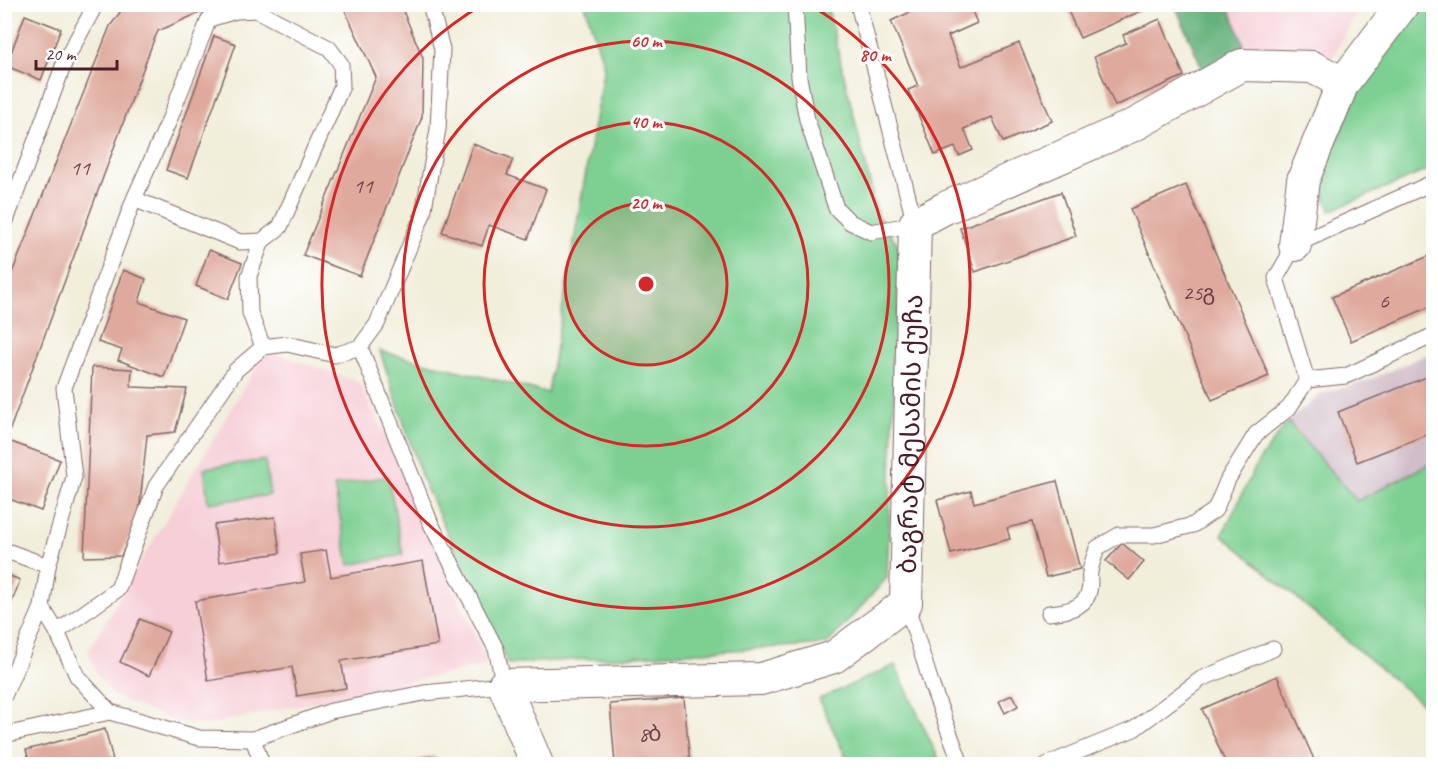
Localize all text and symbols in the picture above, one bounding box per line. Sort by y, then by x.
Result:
text: 60 m [630,30,663,52]
scale bar [36,33,117,71]
text: 20 m [45,43,78,65]
text: 80 m [860,44,892,66]
text: 40 m [631,111,663,133]
house number: 11 [70,154,91,182]
house number: 11 [353,172,374,200]
text: 20 m [631,192,663,214]
centre of rings [636,274,656,294]
house number: 25გ [1183,279,1215,307]
house number: 6 [1379,287,1390,315]
street label: ბაგრატ მესამის ქუჩა [890,294,930,574]
house number: 8ბ [638,720,662,748]

